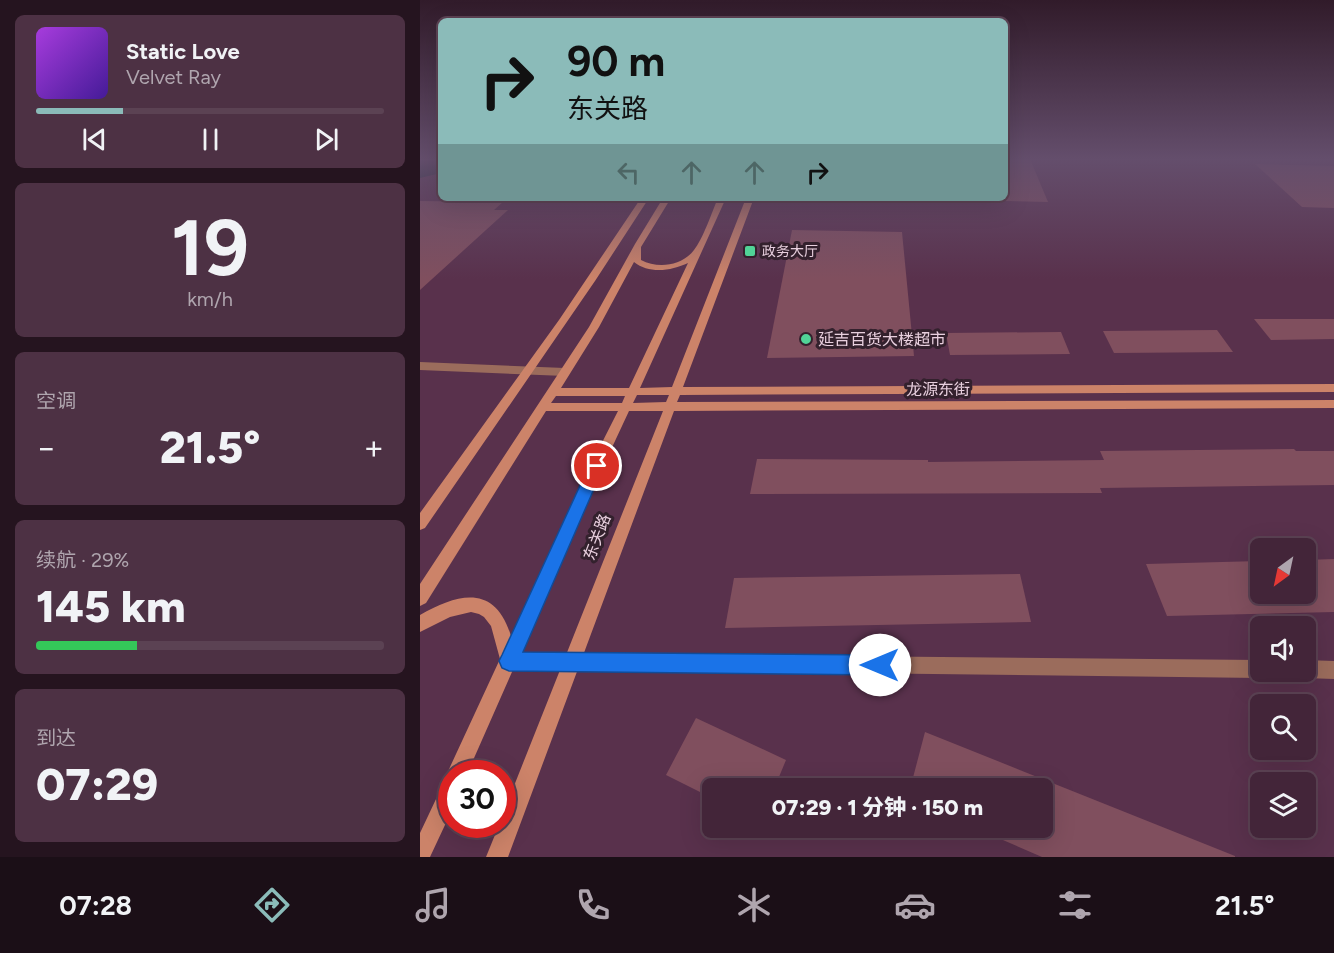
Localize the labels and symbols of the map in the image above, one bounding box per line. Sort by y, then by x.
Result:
place label: 政务大厅 [762,243,818,260]
marker: 政务大厅 [743,244,757,258]
place label: 延吉百货大楼超市 [818,330,946,349]
marker: 延吉百货大楼超市 [799,332,813,346]
street label: 龙源东街 [906,380,970,399]
pin [571,440,622,491]
street label: 东关路 [580,511,614,563]
north arrow [1250,538,1316,604]
position arrow [848,633,912,697]
speed limit sign: 30 [438,760,516,838]

